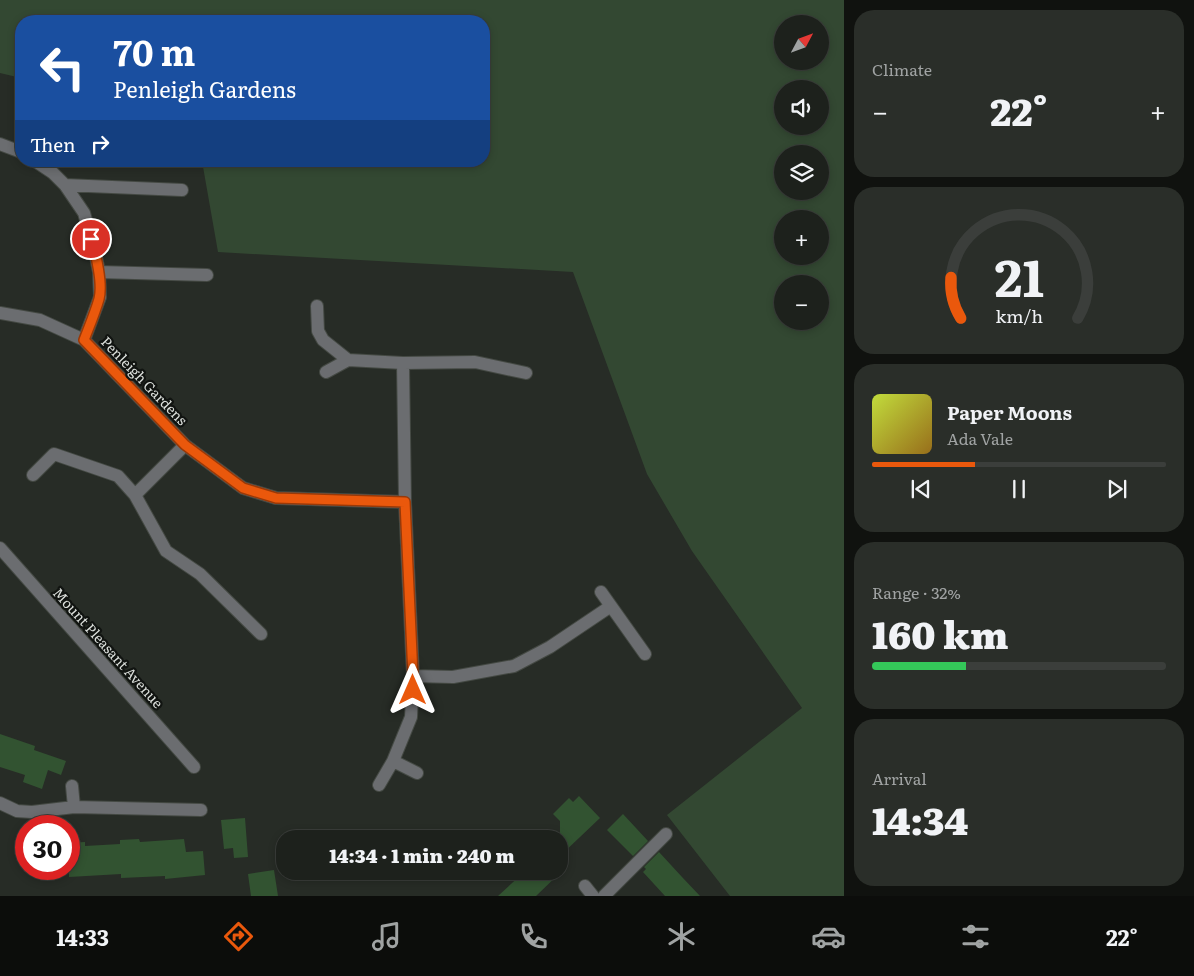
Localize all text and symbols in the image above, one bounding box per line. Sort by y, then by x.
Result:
north arrow [774,15,829,70]
map controls [774,15,829,330]
text: 70 m [113,25,195,77]
icon: left [30,35,95,100]
text: Climate [872,57,932,81]
text: Penleigh Gardens [113,72,296,105]
button: sound [774,80,829,135]
text: 22° [990,81,1048,138]
text: − [872,89,888,131]
text: + [1150,89,1166,131]
text: Then [30,130,76,158]
icon: right [86,130,114,158]
button: layers [774,145,829,200]
button: + [774,210,829,265]
pin [70,218,112,260]
icon: arrive [77,225,105,253]
text: 21 [994,236,1044,313]
button: − [774,275,829,330]
text: km/h [995,302,1043,329]
street label: Penleigh Gardens [97,331,192,429]
text: Paper Moons [947,398,1072,426]
text: Ada Vale [947,426,1013,450]
icon: previous [907,475,935,503]
icon: pause [1005,475,1033,503]
icon: next [1103,475,1131,503]
text: Range · 32% [872,580,961,604]
street label: Mount Pleasant Avenue [49,583,168,712]
text: 160 km [872,604,1008,661]
position arrow [386,663,438,715]
text: Arrival [872,766,927,790]
text: 14:34 [872,790,968,847]
speed limit sign: 30 [15,815,80,880]
text: 14:34 · 1 min · 240 m [329,841,515,869]
icon: directions [221,919,256,954]
icon: music [369,919,404,954]
icon: phone [516,919,551,954]
icon: climate [664,919,699,954]
icon: car [811,919,846,954]
icon: filters [958,919,993,954]
text: 14:33 [56,920,109,953]
text: 22° [1106,920,1138,953]

